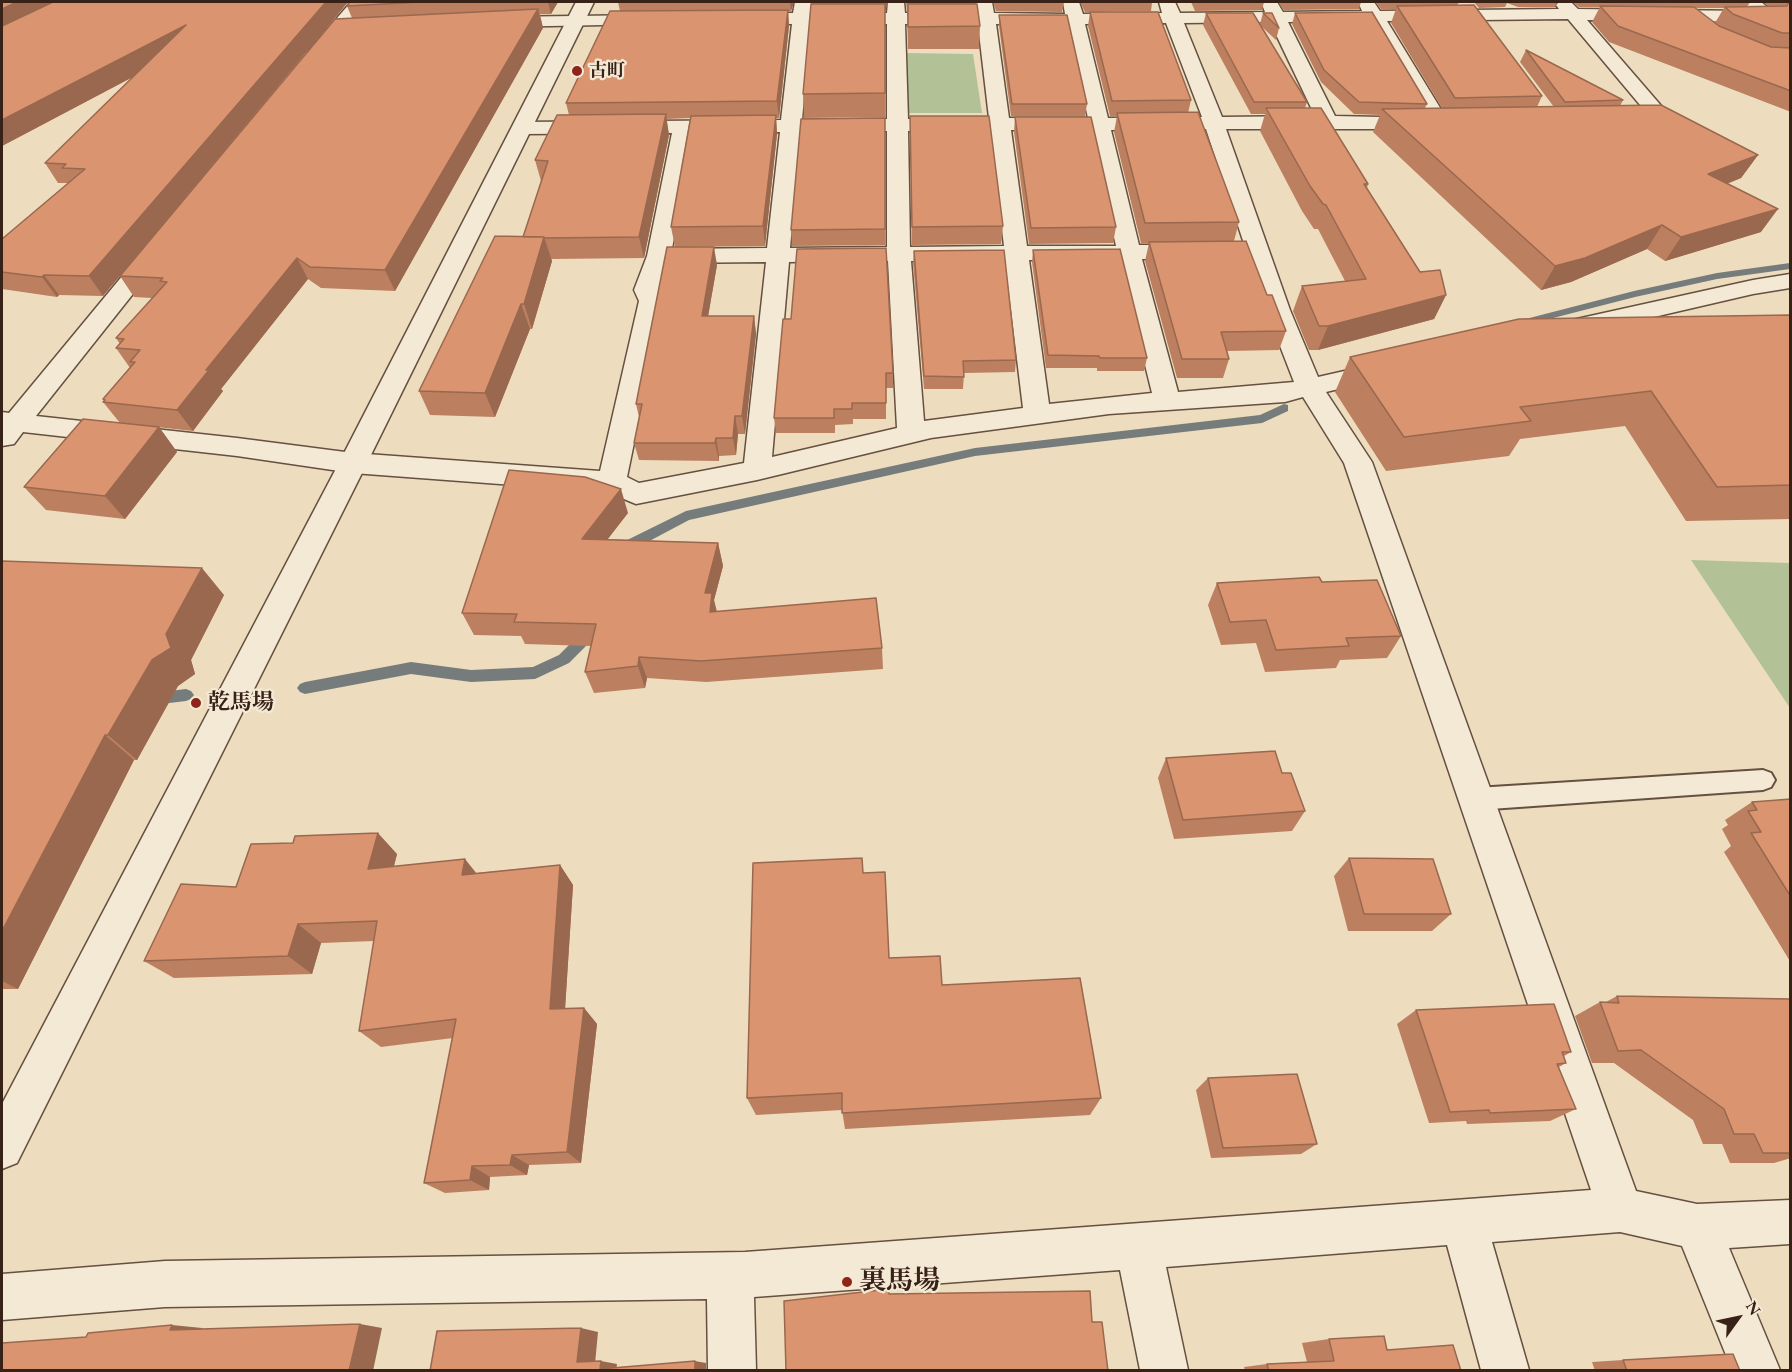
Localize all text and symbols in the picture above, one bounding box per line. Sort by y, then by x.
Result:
place label: 古町 [589,60,625,82]
marker: 古町 [570,64,584,78]
place label: 乾馬場 [208,690,274,716]
marker: 乾馬場 [189,696,203,710]
place label: 裏馬場 [859,1266,940,1298]
marker: 裏馬場 [840,1275,854,1289]
north arrow [1708,1288,1768,1348]
text: N [1741,1297,1766,1319]

